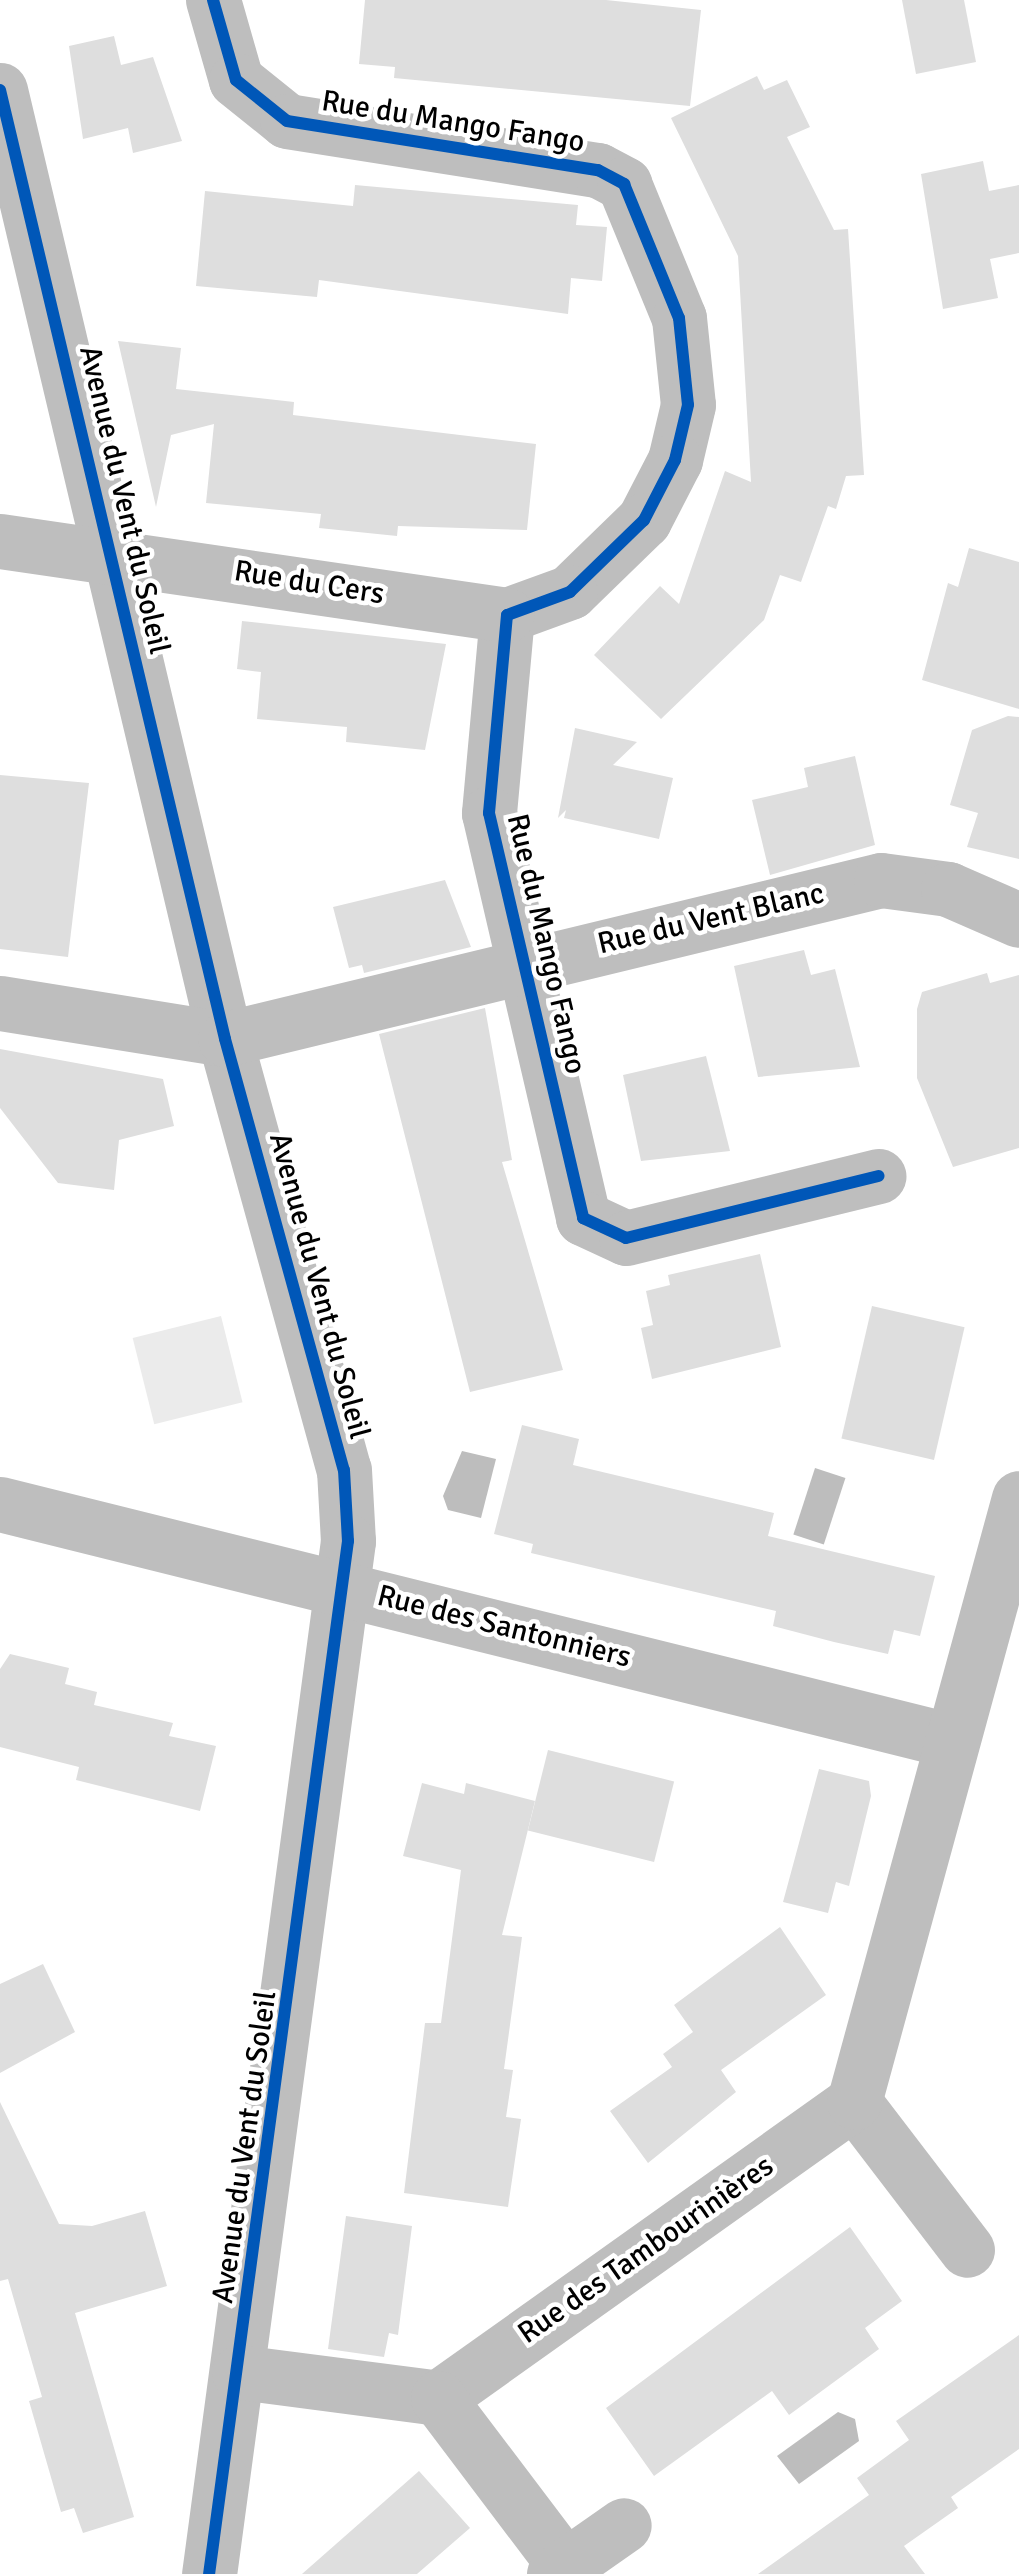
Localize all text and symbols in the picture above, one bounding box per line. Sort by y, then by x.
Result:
street label: Rue du Mango Fango [319,83,587,161]
street label: Avenue du Vent du Soleil [71,342,177,658]
street label: Rue du Cers [231,553,387,613]
street label: Rue du Mango Fango [499,810,593,1078]
street label: Rue du Vent Blanc [594,875,828,963]
street label: Avenue du Vent du Soleil [261,1129,377,1443]
street label: Rue des Santonniers [373,1578,635,1676]
street label: Avenue du Vent du Soleil [205,1988,285,2306]
street label: Rue des Tambourinières [511,2148,781,2352]

